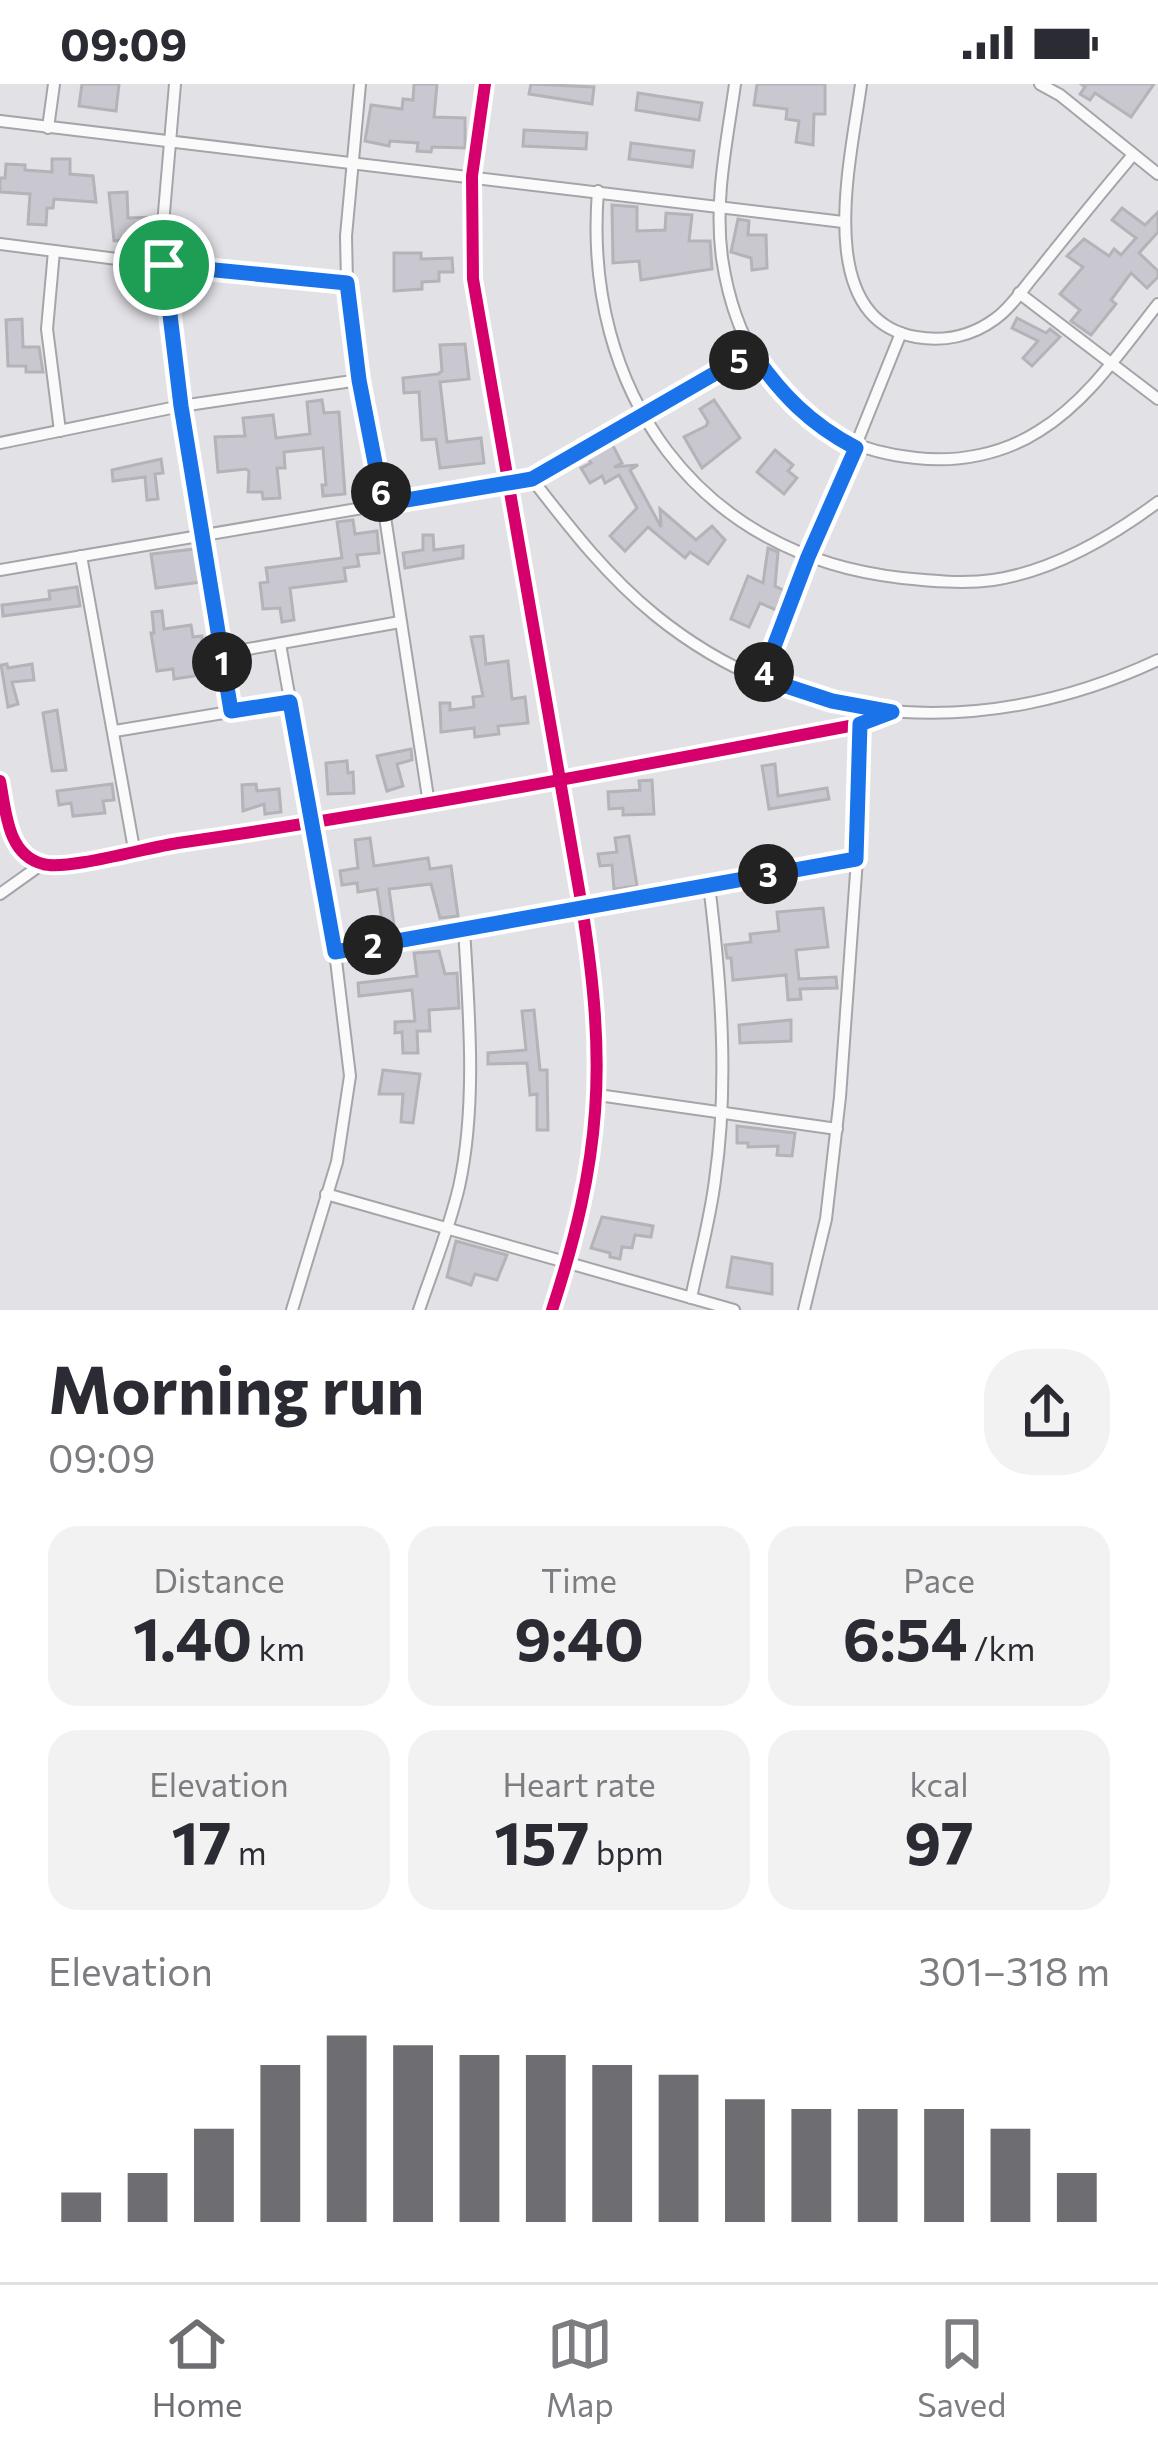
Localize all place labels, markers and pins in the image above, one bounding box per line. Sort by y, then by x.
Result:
pin [113,214,215,316]
pin: 5 [709,330,769,390]
pin: 6 [351,462,411,522]
pin: 1 [192,632,252,692]
pin: 4 [734,642,794,702]
pin: 3 [738,844,798,904]
pin: 2 [343,915,403,975]

